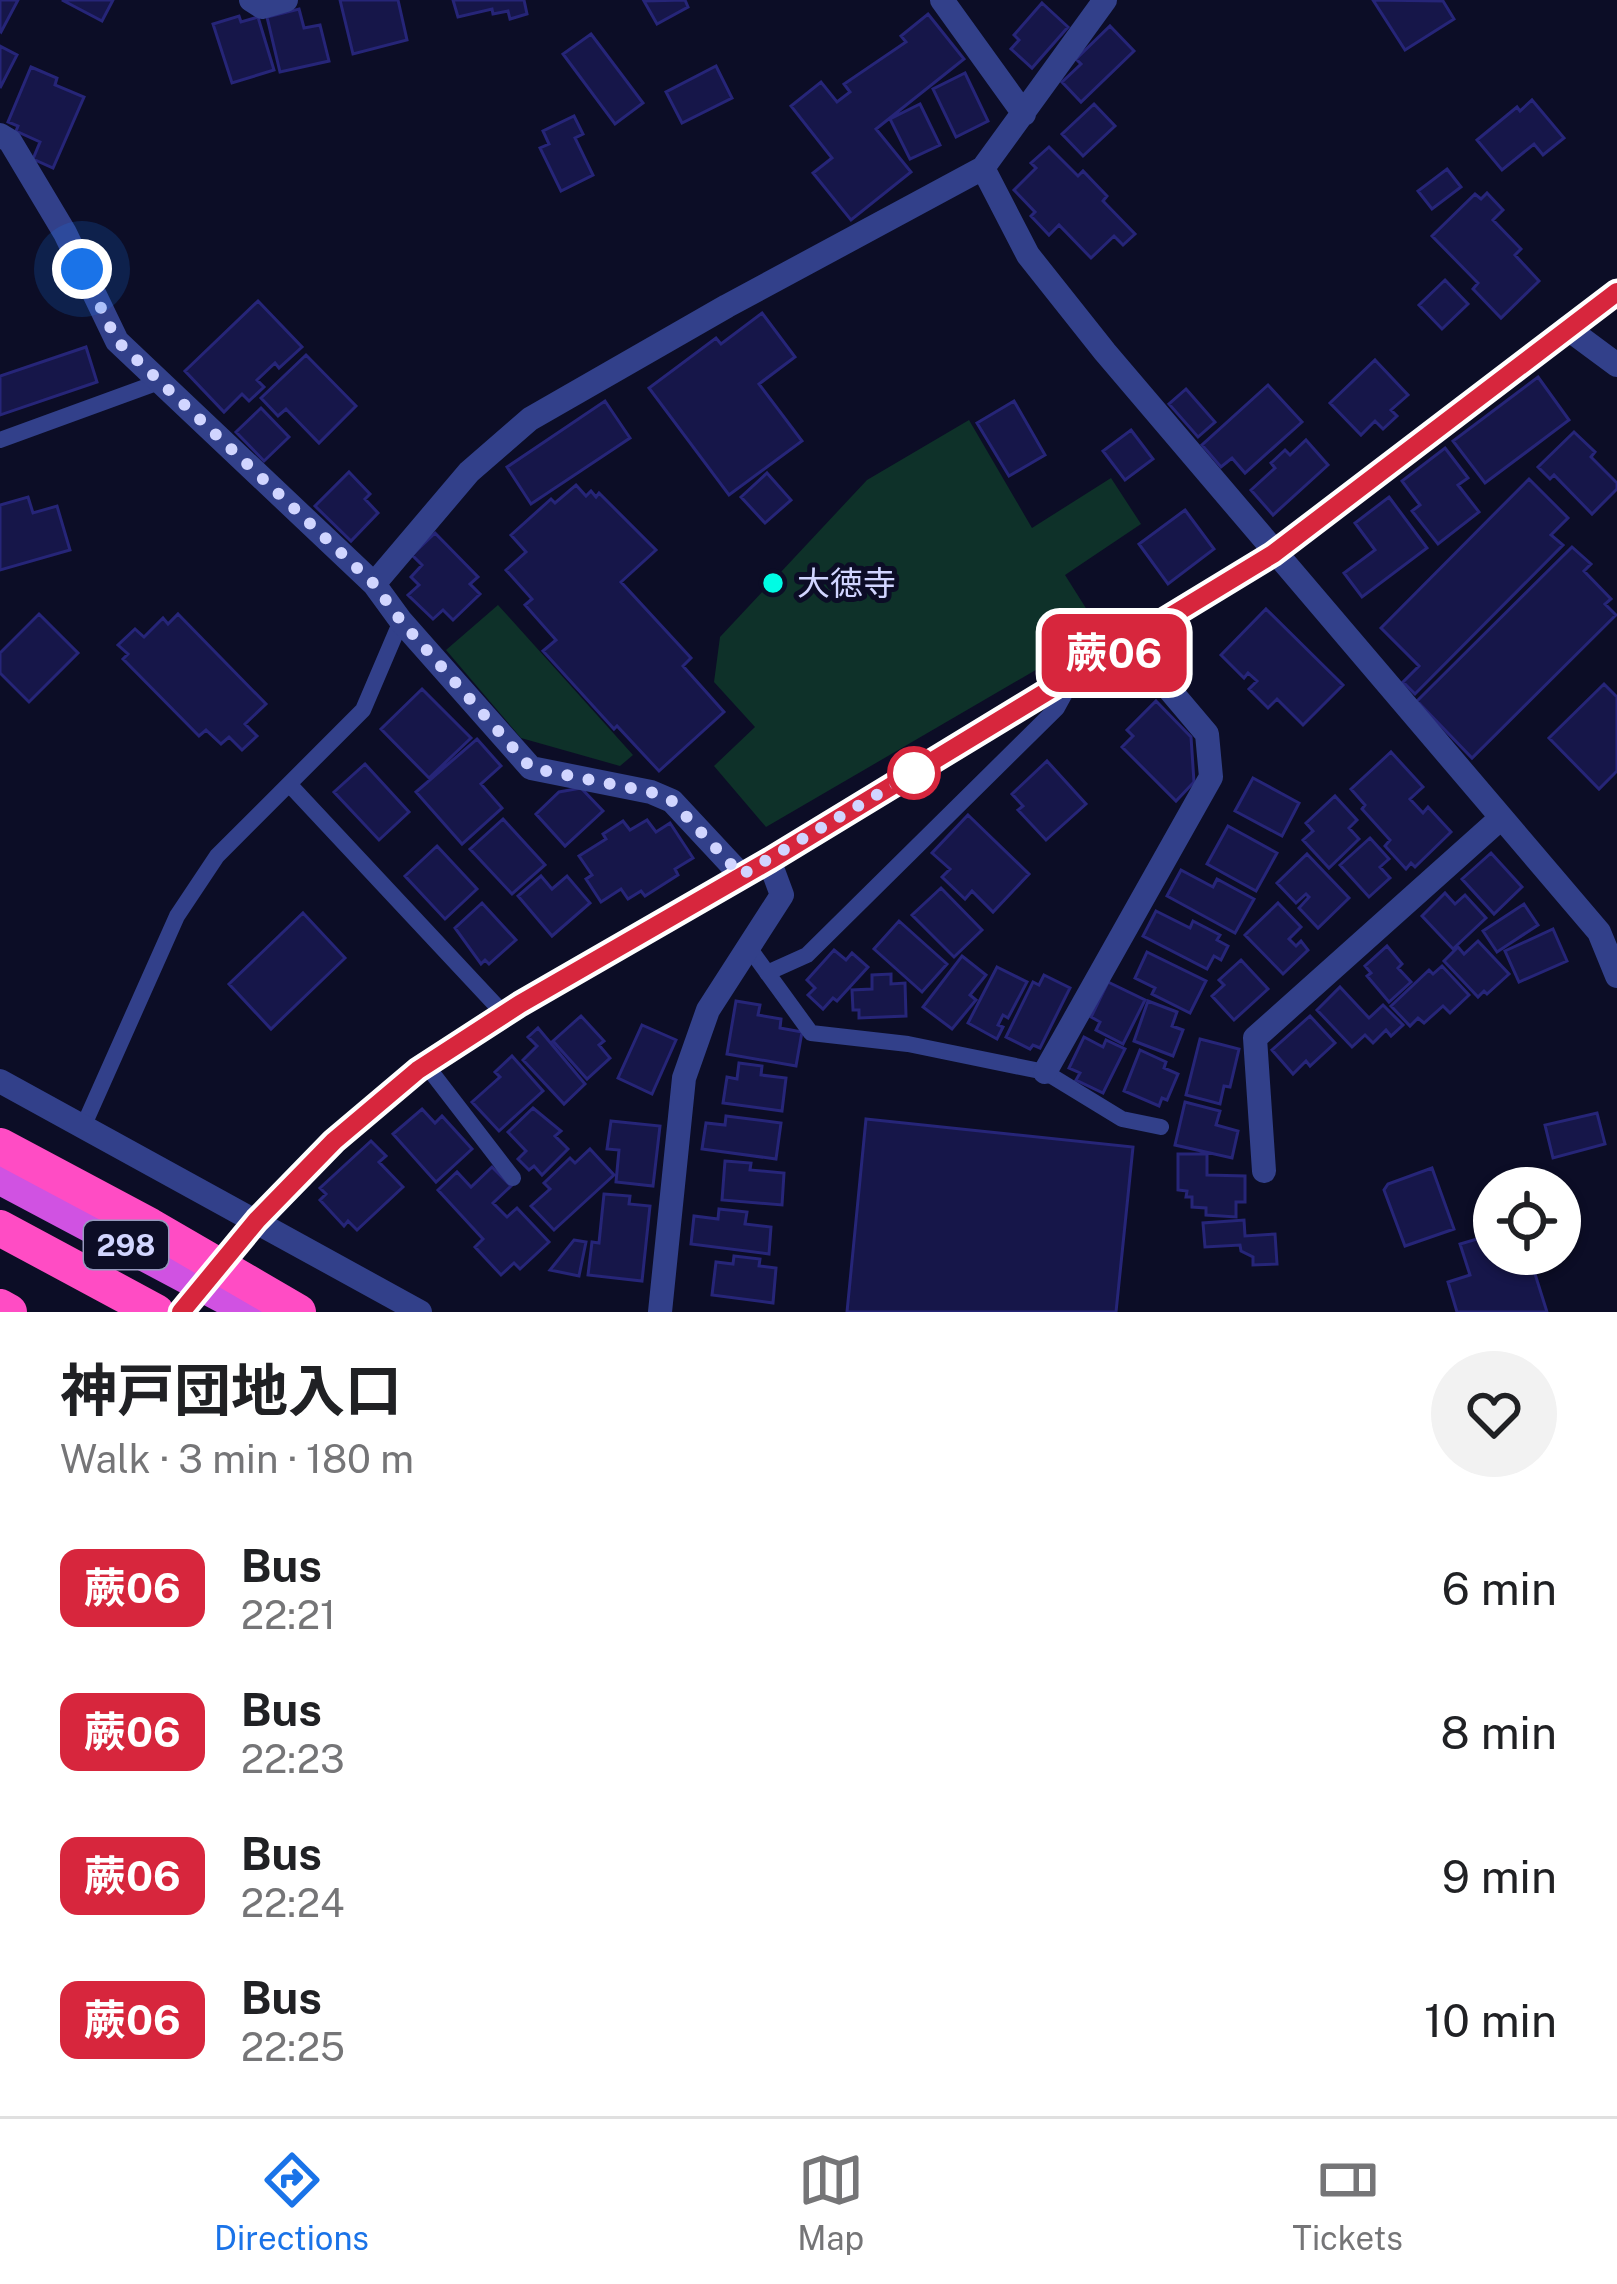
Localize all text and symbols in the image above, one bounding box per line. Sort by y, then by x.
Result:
your location [52,239,112,299]
place label: 大徳寺 [797,564,896,602]
marker: 大徳寺 [760,570,786,596]
line badge: 蕨06 [1045,614,1183,692]
text: 蕨06 [1066,628,1162,677]
unlabelled marker [889,748,939,798]
map controls [1473,1167,1581,1275]
button: locate [1473,1167,1581,1275]
road number: 298 [84,1221,168,1269]
button: heart [1431,1351,1557,1477]
text: 神戸団地入口 [60,1357,402,1424]
text: Walk · 3 min · 180 m [60,1436,414,1482]
text: Bus [241,1539,322,1592]
text: 6 min [1442,1562,1557,1615]
text: 蕨06 [84,1563,181,1612]
text: 22:21 [241,1592,336,1638]
text: Bus [241,1683,322,1736]
text: 8 min [1441,1706,1557,1759]
text: 蕨06 [84,1707,181,1756]
text: 22:23 [241,1736,345,1782]
text: Bus [241,1827,322,1880]
text: 9 min [1442,1850,1557,1903]
text: 蕨06 [84,1851,181,1900]
text: 22:24 [241,1880,345,1926]
text: Bus [241,1971,322,2024]
text: 10 min [1424,1994,1557,2047]
text: 蕨06 [84,1995,181,2044]
text: 22:25 [241,2024,345,2070]
tab: Directions [214,2147,369,2257]
tab: Map [797,2147,864,2257]
tab: Tickets [1292,2147,1403,2257]

